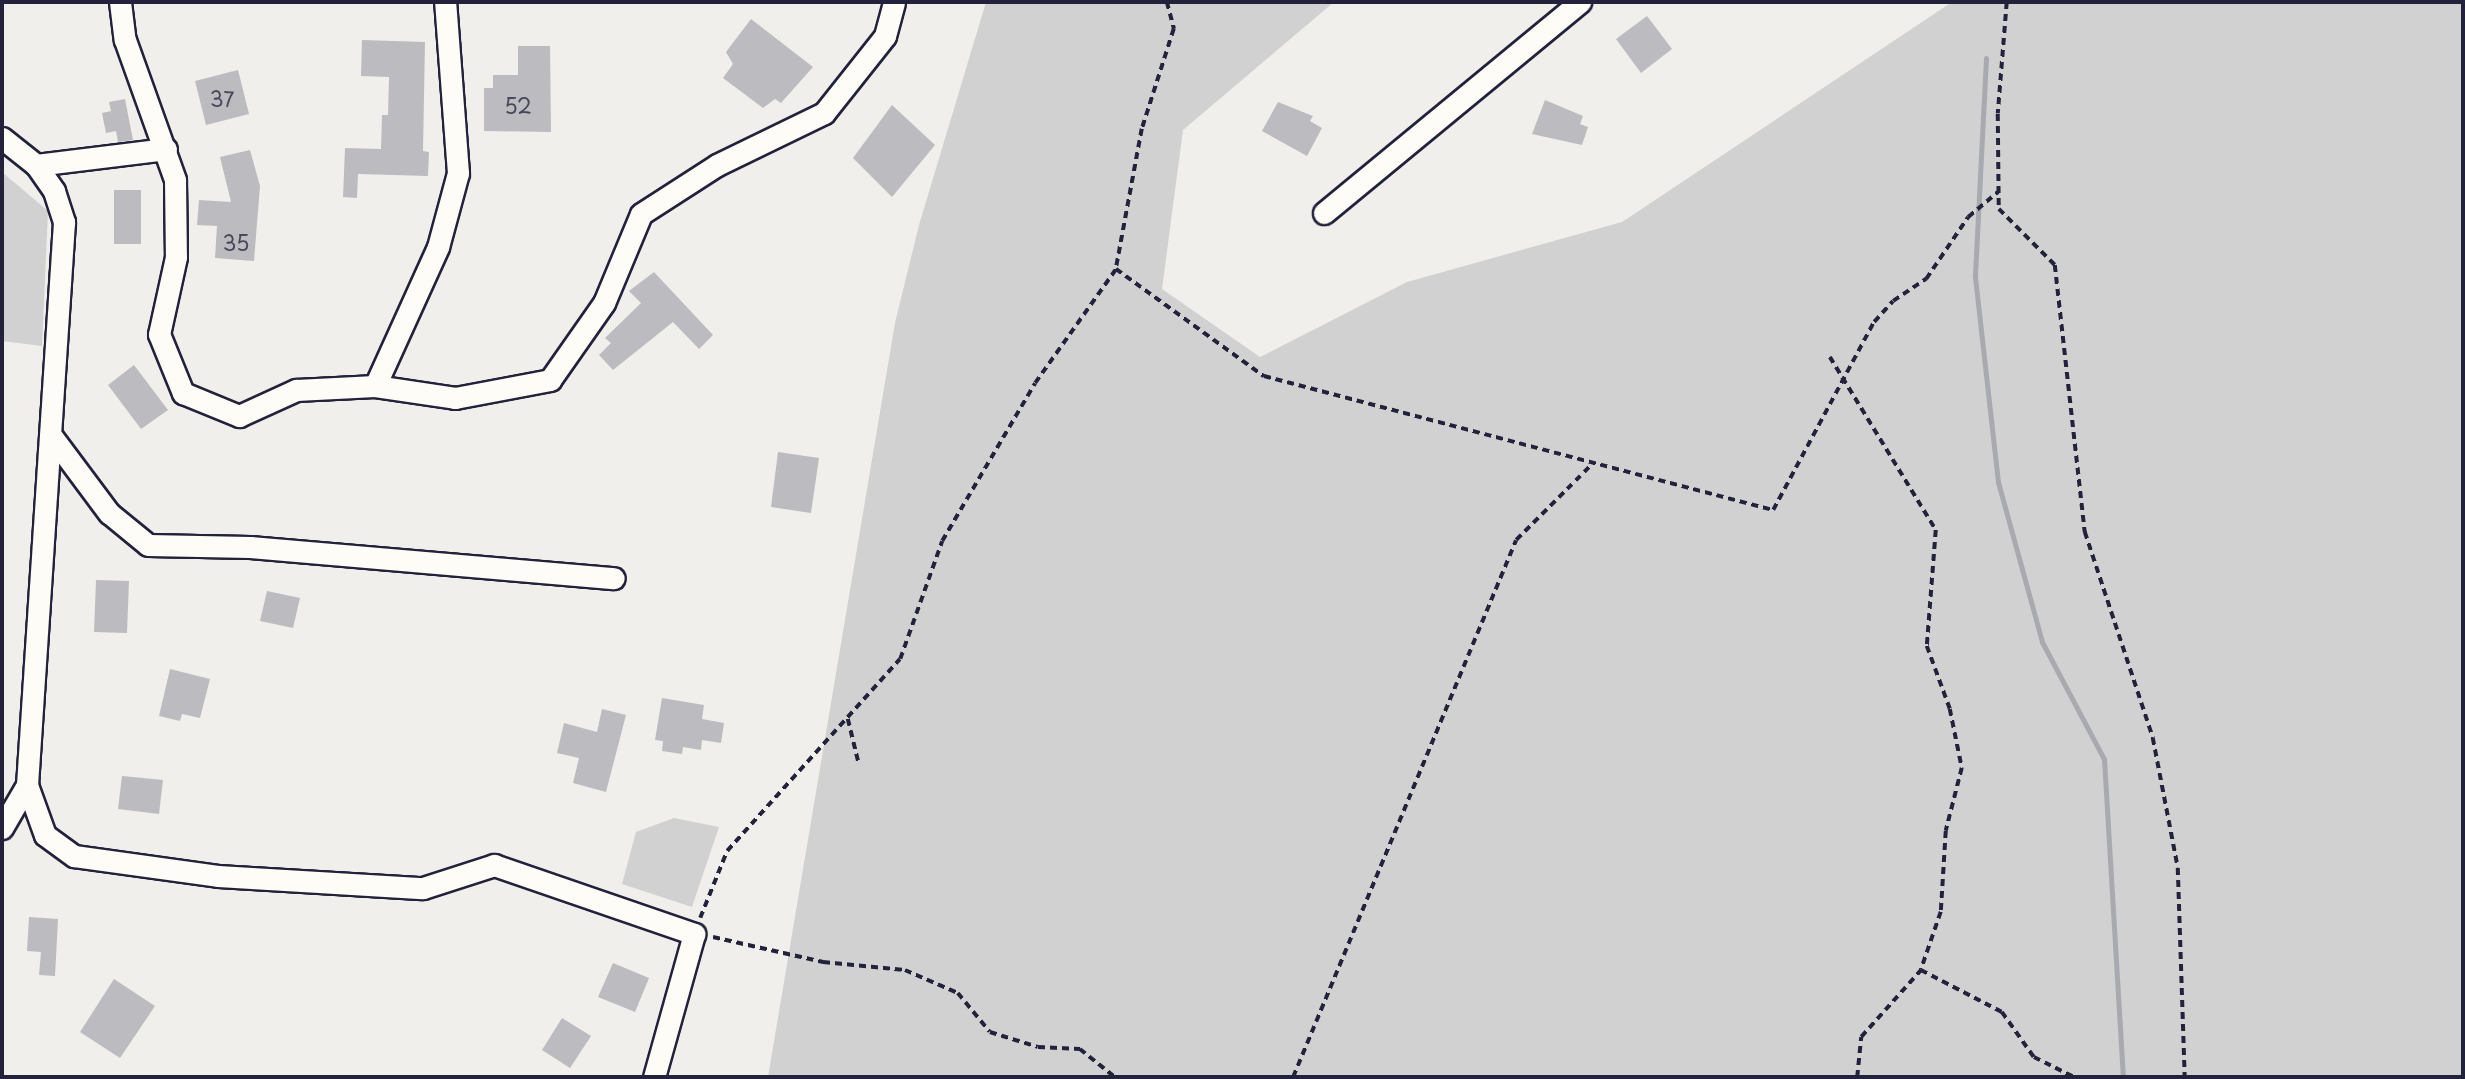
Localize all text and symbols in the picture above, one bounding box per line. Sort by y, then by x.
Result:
house number: 37 [210,85,234,111]
house number: 52 [504,92,532,118]
house number: 35 [223,229,249,255]

